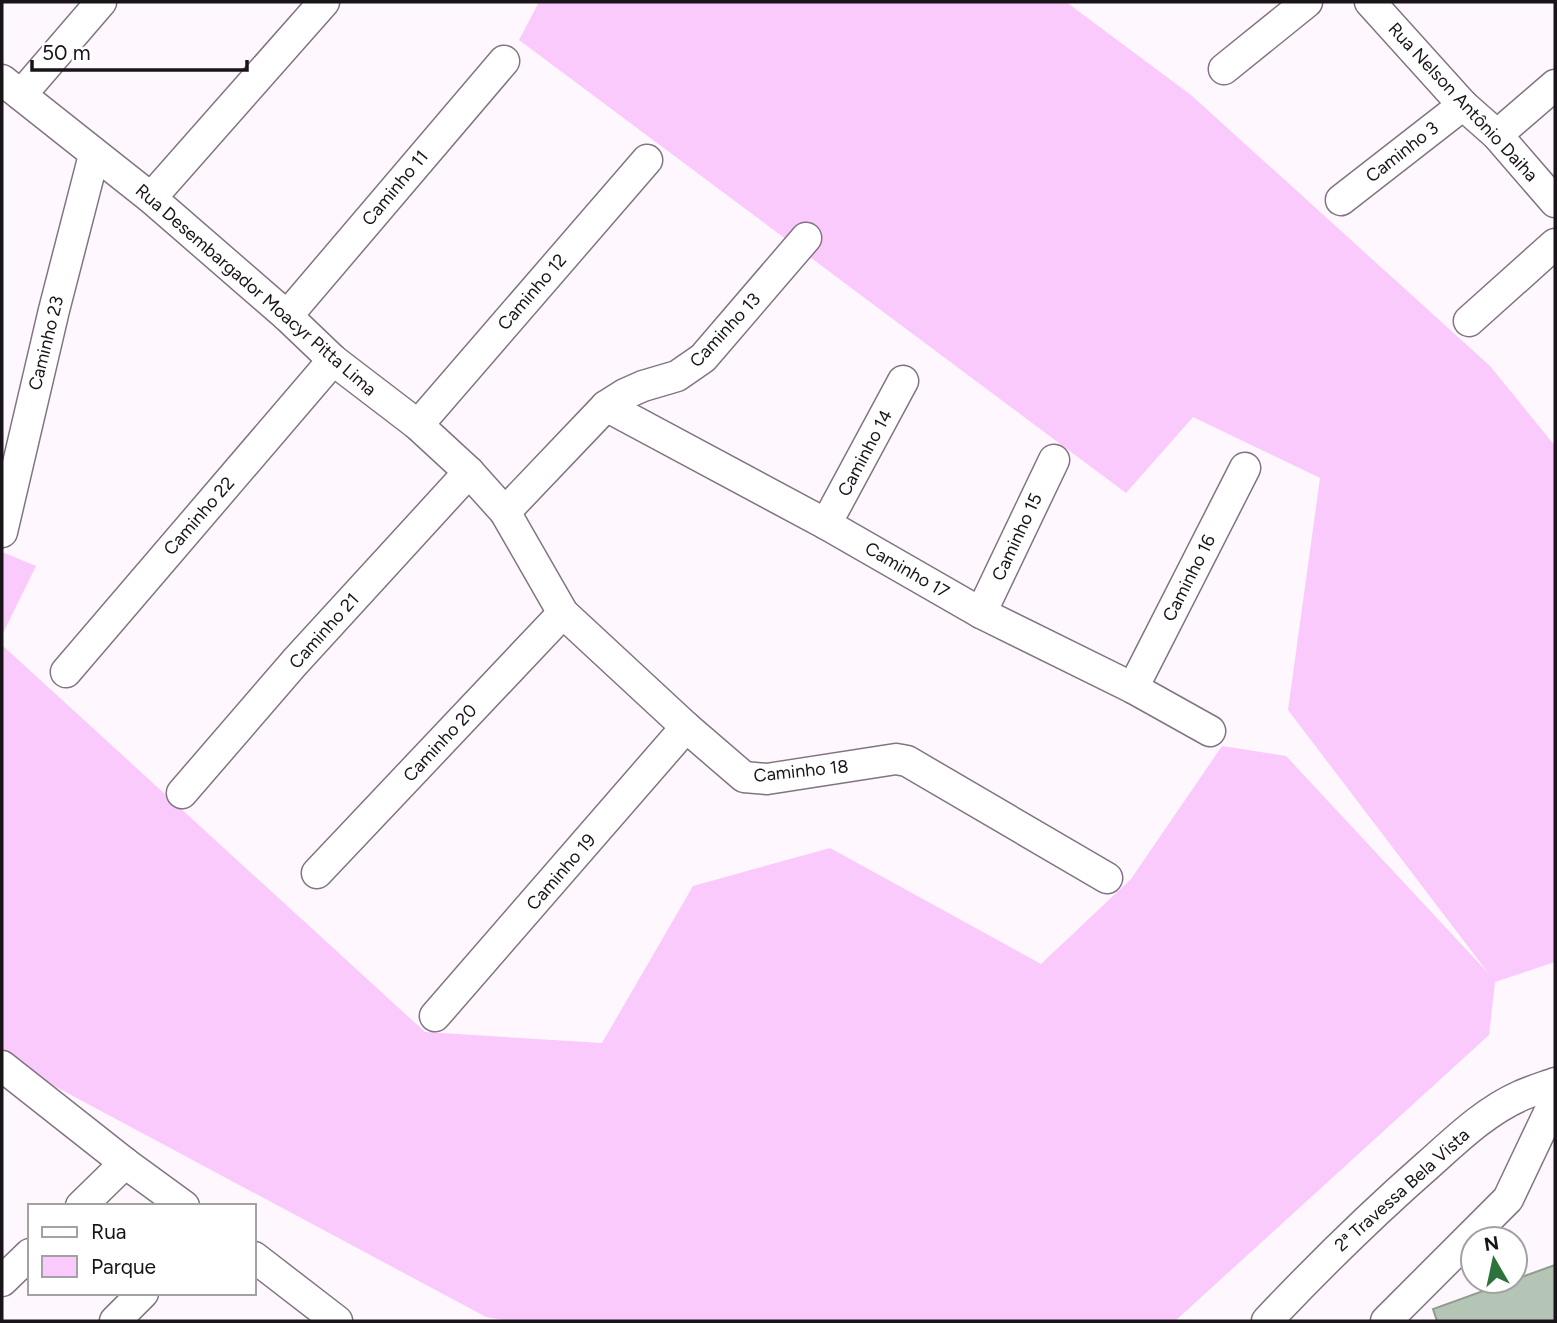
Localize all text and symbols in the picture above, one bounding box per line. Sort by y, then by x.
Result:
street label: Rua Nelson Antônio Daiha [1384,18,1542,186]
scale bar [32,28,247,72]
text: 50 m [42,40,91,65]
street label: Caminho 3 [1361,117,1443,187]
street label: Caminho 11 [357,146,433,230]
street label: Rua Desembargador Moacyr Pitta Lima [131,179,381,401]
street label: Caminho 12 [493,249,571,335]
street label: Caminho 13 [685,288,765,372]
street label: Caminho 23 [24,294,68,392]
street label: Caminho 14 [833,406,897,500]
street label: Caminho 22 [159,472,239,560]
street label: Caminho 15 [987,490,1047,584]
street label: Caminho 16 [1158,531,1220,625]
street label: Caminho 17 [861,537,953,603]
street label: Caminho 21 [284,589,364,673]
street label: Caminho 20 [398,700,482,786]
street label: Caminho 18 [753,755,849,787]
street label: Caminho 19 [522,829,600,915]
street label: 2ª Travessa Bela Vista [1330,1124,1474,1256]
legend [28,1204,256,1295]
text: Rua [91,1219,127,1244]
north arrow [1459,1225,1529,1295]
text: N [1482,1231,1500,1256]
text: Parque [91,1254,156,1279]

